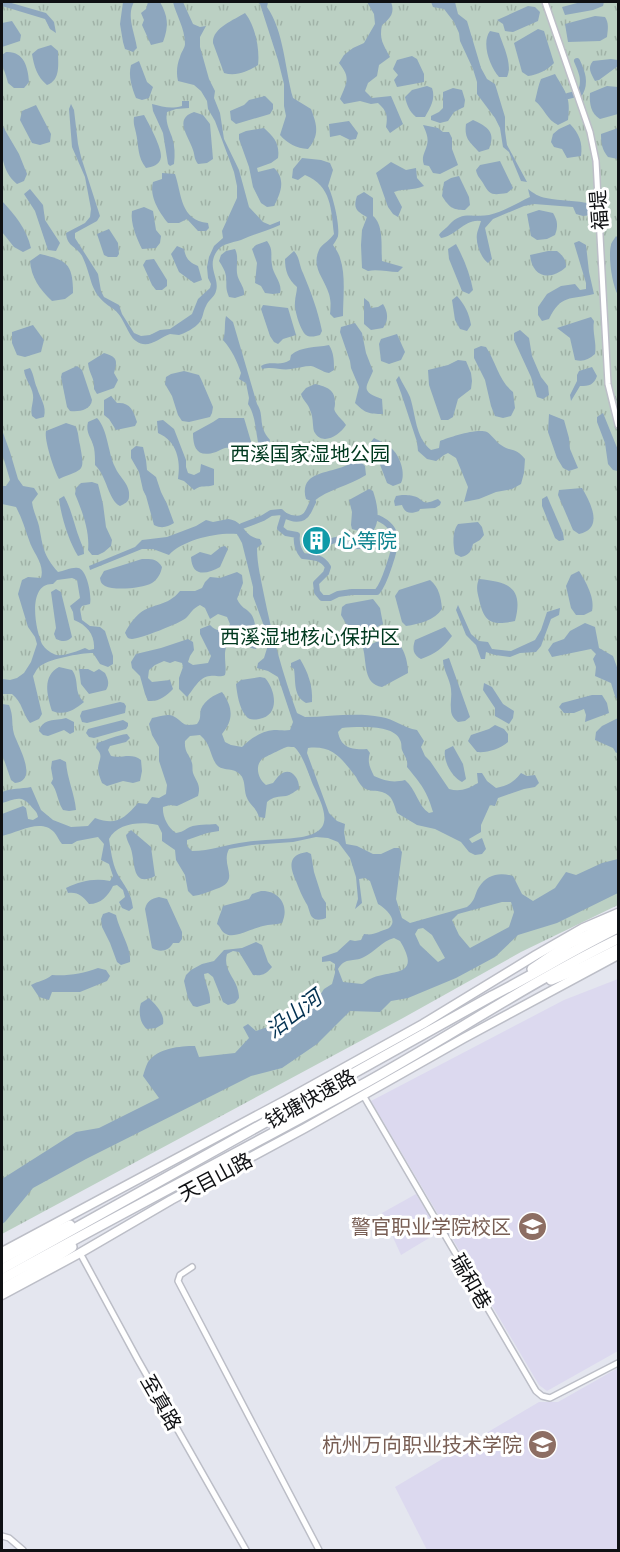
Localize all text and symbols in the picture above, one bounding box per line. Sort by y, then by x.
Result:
street label: 福堤 [585,189,611,231]
park label: 西溪国家湿地公园 [230,441,390,465]
building icon: 心等院 [300,524,332,556]
place label: 心等院 [337,528,397,552]
park label: 西溪湿地核心保护区 [220,624,400,648]
water label: 沿山河 [260,982,329,1042]
street label: 钱塘快速路 [260,1063,360,1133]
street label: 天目山路 [174,1147,256,1205]
school or university icon: 警官职业学院校区 [516,1210,548,1242]
place label: 警官职业学院校区 [351,1214,511,1238]
street label: 瑞和巷 [447,1249,497,1313]
street label: 至真路 [137,1370,187,1434]
school or university icon: 杭州万向职业技术学院 [527,1428,559,1460]
place label: 杭州万向职业技术学院 [322,1432,522,1456]

